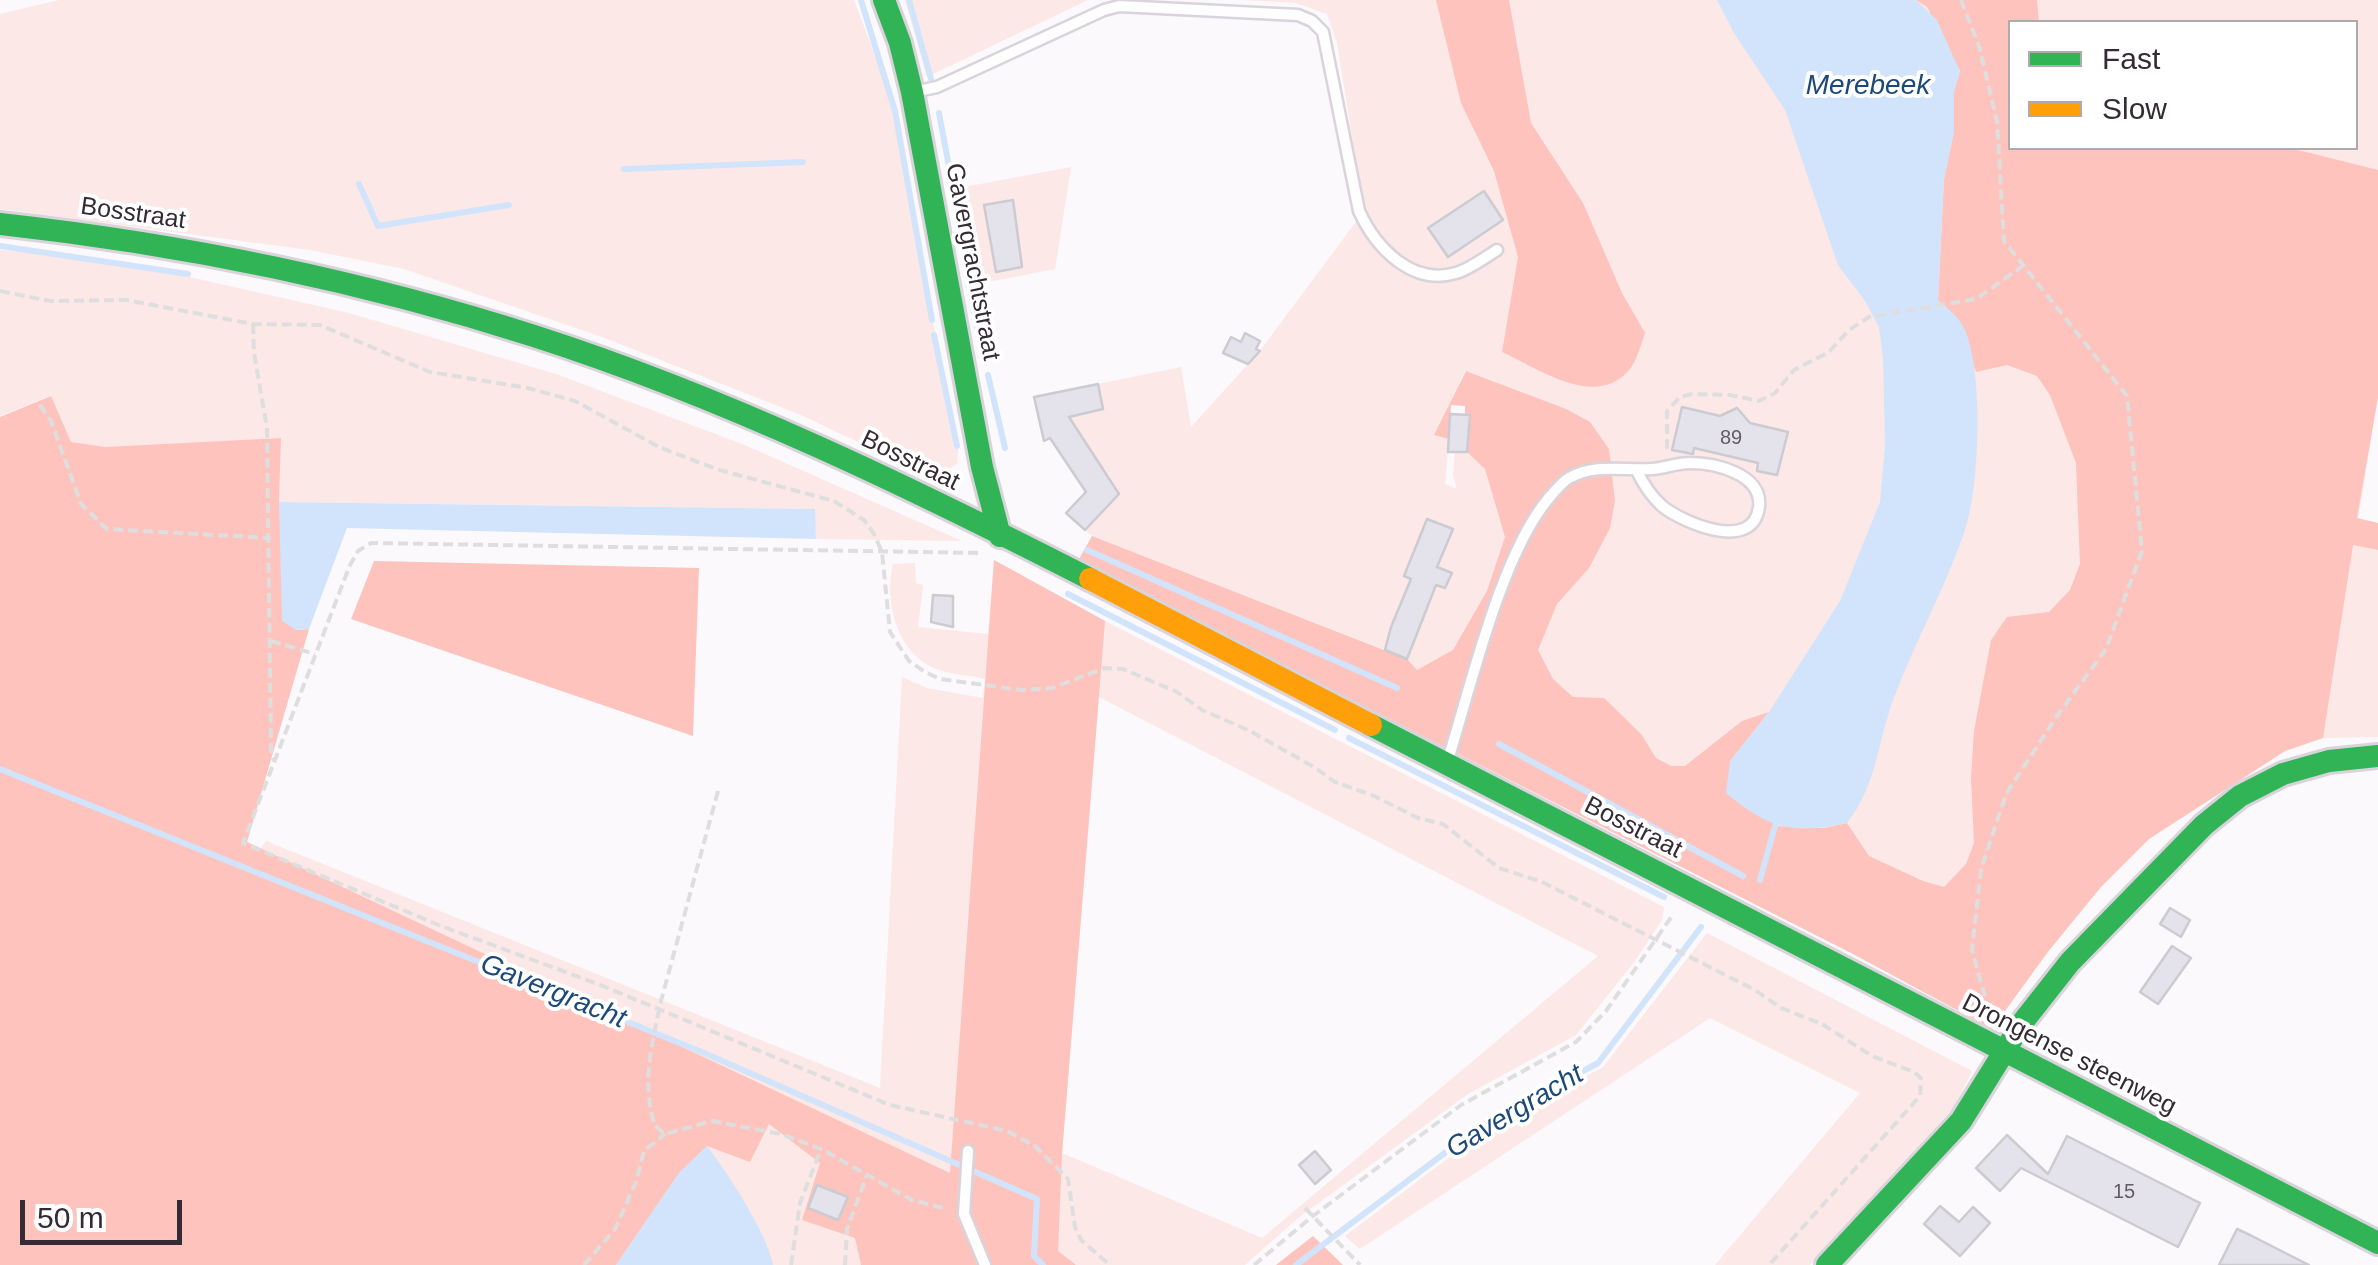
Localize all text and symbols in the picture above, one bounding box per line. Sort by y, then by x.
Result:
legend [2008,20,2358,150]
text: Fast [2102,42,2160,75]
water label: Merebeek [1806,69,1930,103]
text: Slow [2102,92,2167,125]
street label: Gavergrachtstraat [938,161,1006,363]
street label: Bosstraat [79,192,187,236]
street label: Bosstraat [856,424,964,498]
house number: 89 [1720,426,1742,450]
street label: Bosstraat [1579,791,1687,865]
water label: Gavergracht [475,948,631,1036]
street label: Drongense steenweg [1957,988,2181,1122]
water label: Gavergracht [1440,1058,1590,1166]
scale bar [25,1180,188,1242]
house number: 15 [2113,1180,2135,1204]
text: 50 m [37,1201,104,1234]

